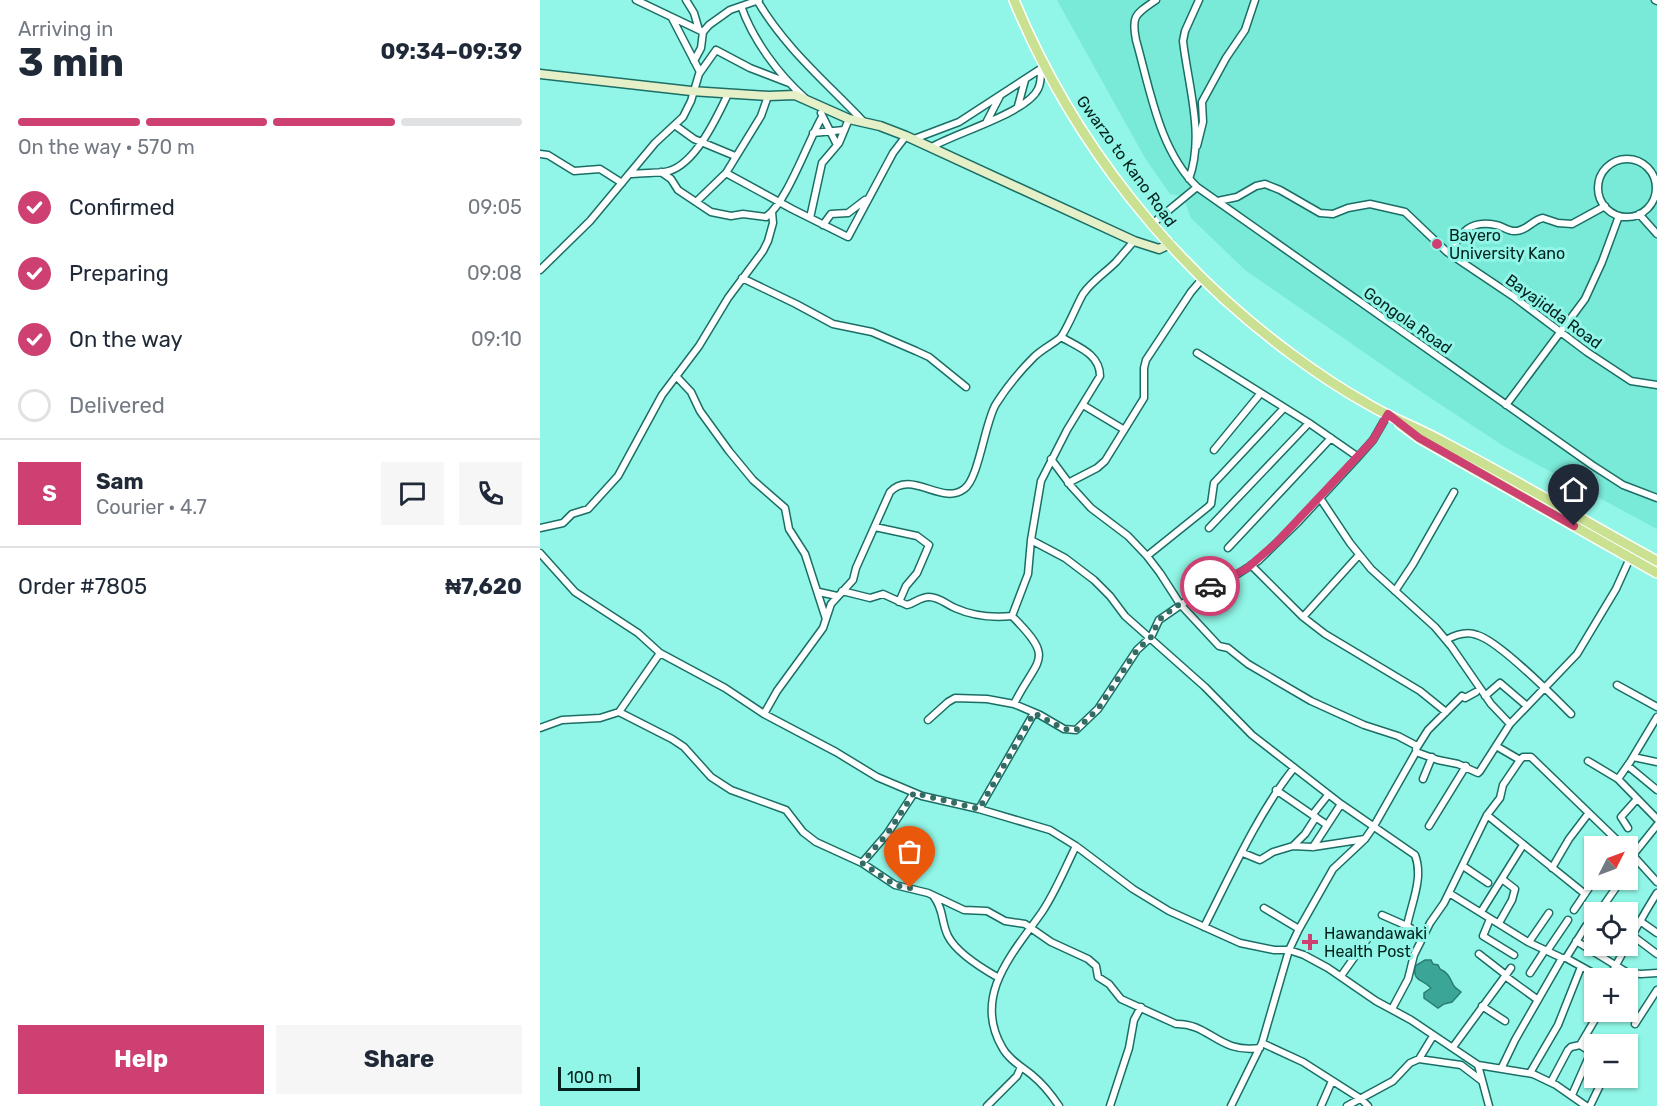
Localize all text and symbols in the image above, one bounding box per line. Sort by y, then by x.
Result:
text: Arriving in [18,17,113,41]
text: 09:34–09:39 [380,38,522,65]
text: 3 min [18,40,124,86]
street label: Gwarzo to Kano Road [1073,92,1181,231]
text: On the way · 570 m [18,135,195,159]
icon: check [18,191,51,224]
text: Confirmed [69,194,175,221]
text: 09:05 [468,195,522,219]
place label: Bayero University Kano [1449,226,1565,263]
marker: Bayero University Kano [1430,237,1444,251]
icon: check [18,257,51,290]
text: Preparing [69,260,169,287]
text: 09:08 [467,261,522,285]
street label: Bayajidda Road [1502,270,1606,353]
street label: Gongola Road [1360,283,1455,358]
icon: check [18,323,51,356]
text: On the way [69,326,183,353]
text: 09:10 [471,327,522,351]
text: Delivered [69,392,165,419]
button: chat [381,462,444,525]
button: phone [459,462,522,525]
pin [1548,464,1599,526]
text: Sam [96,468,144,495]
icon: home [1557,473,1590,506]
text: S [42,480,57,507]
text: Courier · 4.7 [96,495,207,519]
courier [1180,556,1240,616]
icon: car [1194,570,1227,603]
text: Order #7805 [18,573,147,600]
text: ₦7,620 [445,573,522,600]
pin [884,826,935,888]
icon: bag [893,835,926,868]
north arrow [1584,836,1638,890]
map controls [1584,836,1638,1088]
button: locate [1584,902,1638,956]
place label: Hawandawaki Health Post [1324,924,1427,961]
marker: Hawandawaki Health Post [1301,933,1319,951]
button: + [1584,968,1638,1022]
button: Help [18,1025,264,1094]
button: Share [276,1025,522,1094]
button: − [1584,1034,1638,1088]
scale bar [558,1064,640,1092]
text: 100 m [567,1068,612,1087]

